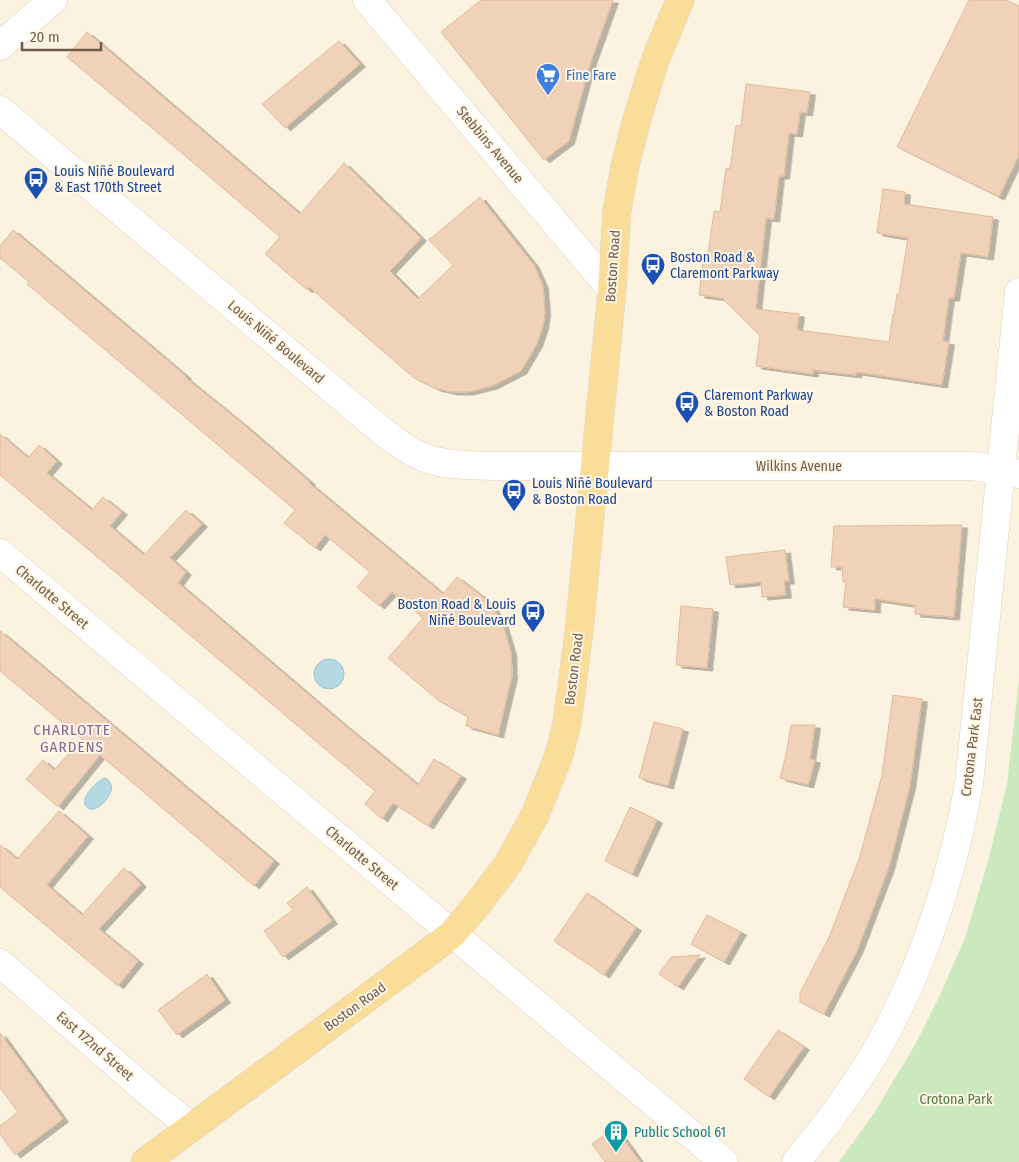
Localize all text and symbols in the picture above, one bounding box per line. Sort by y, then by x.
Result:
scale bar [22,20,101,52]
text: 20 m [30,28,60,46]
supermarket icon: Fine Fare [535,62,561,96]
place label: Fine Fare [566,67,616,84]
street label: Stebbins Avenue [453,103,527,187]
place label: Louis Niñé Boulevard & East 170th Street [54,163,175,196]
bus stop icon: Louis Niñé Boulevard & East 170th Street [23,166,49,200]
street label: Boston Road [602,229,624,303]
place label: Boston Road & Claremont Parkway [670,249,780,282]
bus stop icon: Boston Road & Claremont Parkway [640,252,666,286]
street label: Louis Niñé Boulevard [224,297,328,387]
place label: Claremont Parkway & Boston Road [704,387,814,420]
bus stop icon: Claremont Parkway & Boston Road [674,390,700,424]
street label: Wilkins Avenue [756,458,842,475]
place label: Louis Niñé Boulevard & Boston Road [532,475,653,508]
bus stop icon: Louis Niñé Boulevard & Boston Road [501,478,527,512]
street label: Charlotte Street [12,561,93,633]
place label: Boston Road & Louis Niñé Boulevard [398,596,516,629]
bus stop icon: Boston Road & Louis Niñé Boulevard [520,599,546,633]
street label: Boston Road [561,632,587,706]
street label: Crotona Park East [957,696,987,798]
district label: CHARLOTTE GARDENS [33,721,111,756]
street label: Charlotte Street [322,822,403,894]
street label: Boston Road [321,979,389,1035]
street label: East 172nd Street [53,1008,137,1084]
park label: Crotona Park [920,1091,993,1108]
building icon: Public School 61 [603,1119,629,1153]
place label: Public School 61 [634,1124,726,1141]

